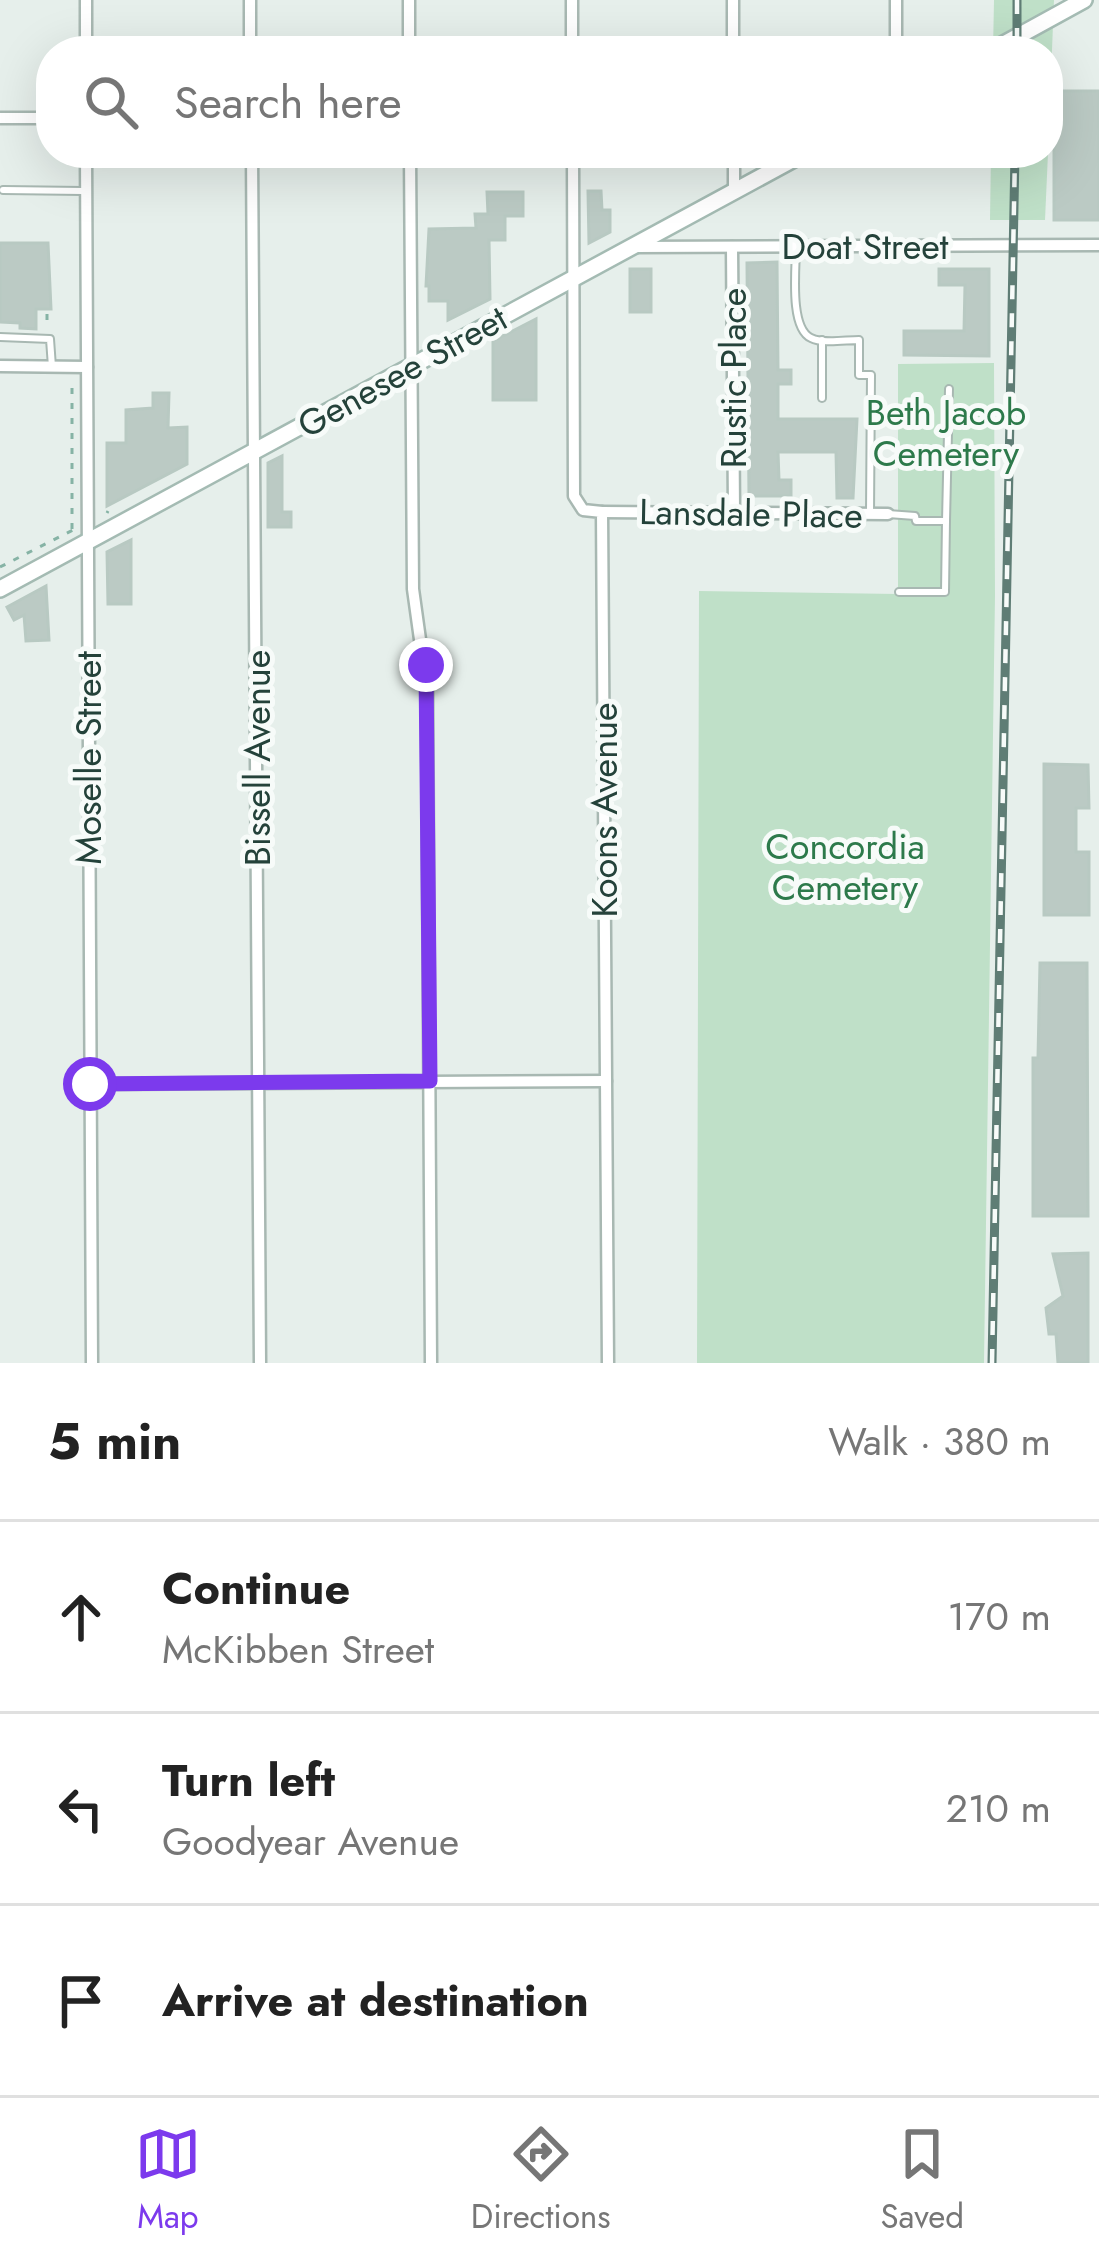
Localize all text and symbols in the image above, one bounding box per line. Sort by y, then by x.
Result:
search box [36,36,1063,168]
icon: search [78,69,144,135]
text: Search here [174,70,402,135]
street label: Doat Street [782,220,949,272]
street label: Rustic Place [707,288,759,468]
street label: Genesee Street [288,292,516,450]
park label: Beth Jacob Cemetery [866,386,1026,479]
street label: Lansdale Place [639,485,863,541]
route end [399,638,453,692]
street label: Bissell Avenue [231,650,283,866]
street label: Moselle Street [62,651,114,865]
street label: Koons Avenue [578,703,630,917]
park label: Concordia Cemetery [765,820,925,913]
route start [63,1057,117,1111]
text: 5 min [48,1404,181,1478]
text: Walk · 380 m [828,1413,1051,1470]
text: Continue [162,1556,350,1621]
icon: ahead [48,1584,114,1650]
text: 170 m [947,1588,1051,1645]
text: McKibben Street [162,1621,434,1678]
text: Turn left [162,1748,335,1813]
icon: left [48,1776,114,1842]
text: 210 m [946,1780,1051,1837]
text: Goodyear Avenue [162,1813,459,1870]
icon: arrive [48,1968,114,2034]
text: Arrive at destination [162,1968,589,2033]
tab: Map [135,2121,201,2240]
tab: Directions [471,2121,611,2240]
tab: Saved [880,2121,964,2240]

